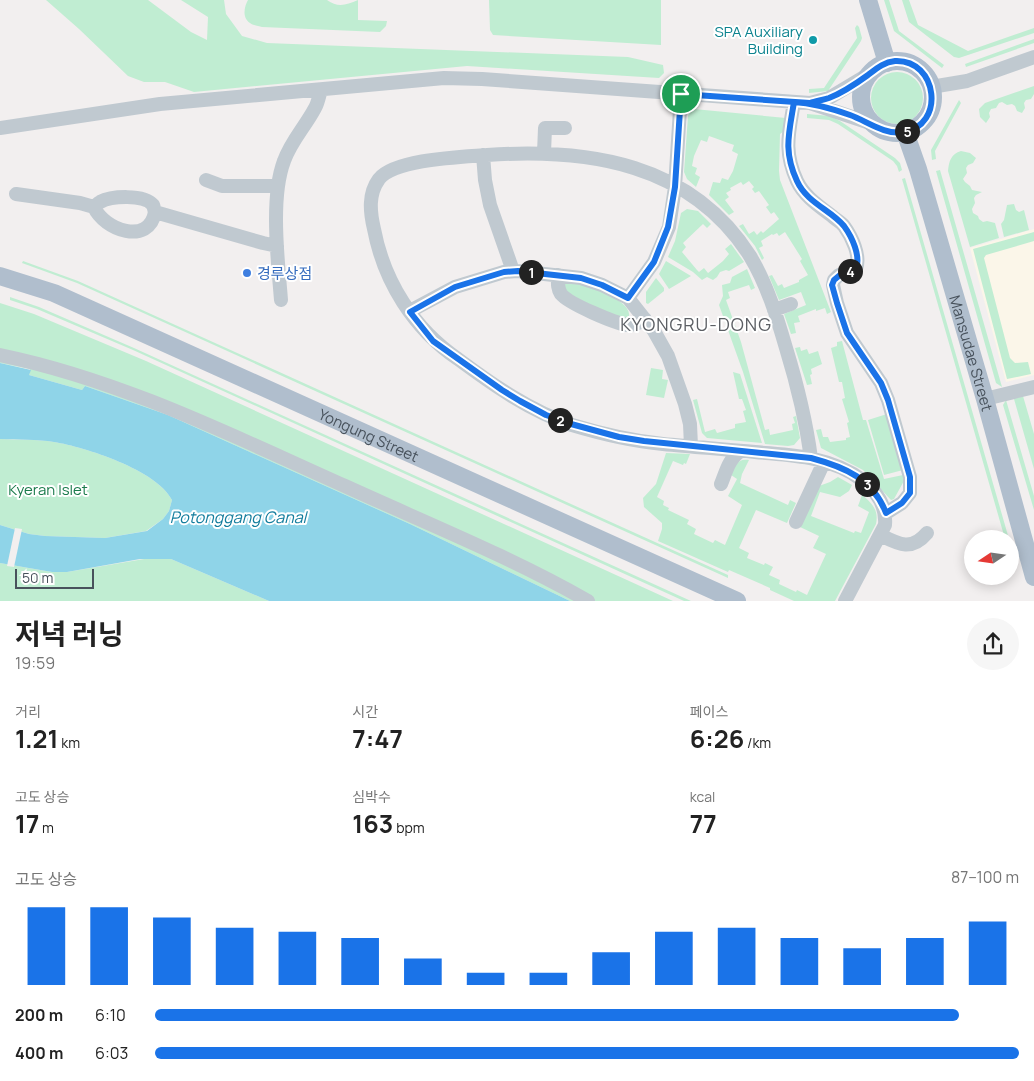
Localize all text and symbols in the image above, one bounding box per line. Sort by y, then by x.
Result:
place label: SPA Auxiliary Building [715,21,803,59]
marker: SPA Auxiliary Building [807,34,819,46]
pin [660,73,702,115]
icon: arrive [667,80,695,108]
pin: 5 [894,118,920,144]
text: 5 [903,122,912,141]
pin: 4 [838,258,862,284]
pin: 1 [518,260,544,284]
text: 4 [846,262,855,281]
place label: 경루상점 [257,263,312,284]
text: 1 [528,263,535,282]
marker: 경루상점 [241,267,253,279]
street label: Mansudae Street [945,293,998,413]
district label: KYONGRU-DONG [620,312,772,336]
street label: Yongung Street [315,403,422,467]
pin: 2 [548,408,572,432]
text: 2 [556,411,565,430]
pin: 3 [854,472,880,496]
text: 3 [863,475,872,494]
park label: Kyeran Islet [8,479,88,500]
water label: Potonggang Canal [170,506,309,528]
north arrow [964,530,1019,585]
map controls [964,530,1019,585]
scale bar [15,566,94,589]
text: 50 m [22,568,53,587]
text: 저녁 러닝 [15,614,124,652]
button: share [967,618,1019,670]
text: 19:59 [15,652,55,674]
text: 거리 [15,702,41,721]
text: 시간 [352,702,378,721]
text: 페이스 [690,702,728,721]
text: 1.21 [15,721,58,756]
text: 7:47 [352,721,403,756]
text: 6:26 [690,721,744,756]
text: km [58,733,80,752]
text: /km [744,733,771,752]
text: 고도 상승 [15,787,69,806]
text: 심박수 [352,787,391,806]
text: kcal [690,787,715,806]
text: 17 [15,806,39,841]
text: 163 [352,806,393,841]
text: 77 [690,806,717,841]
text: m [39,818,54,837]
text: bpm [393,818,425,837]
text: 87–100 m [951,866,1019,888]
text: 고도 상승 [15,868,77,890]
text: 200 m [15,1004,63,1026]
text: 6:10 [95,1004,126,1026]
text: 400 m [15,1042,63,1064]
text: 6:03 [95,1042,128,1064]

